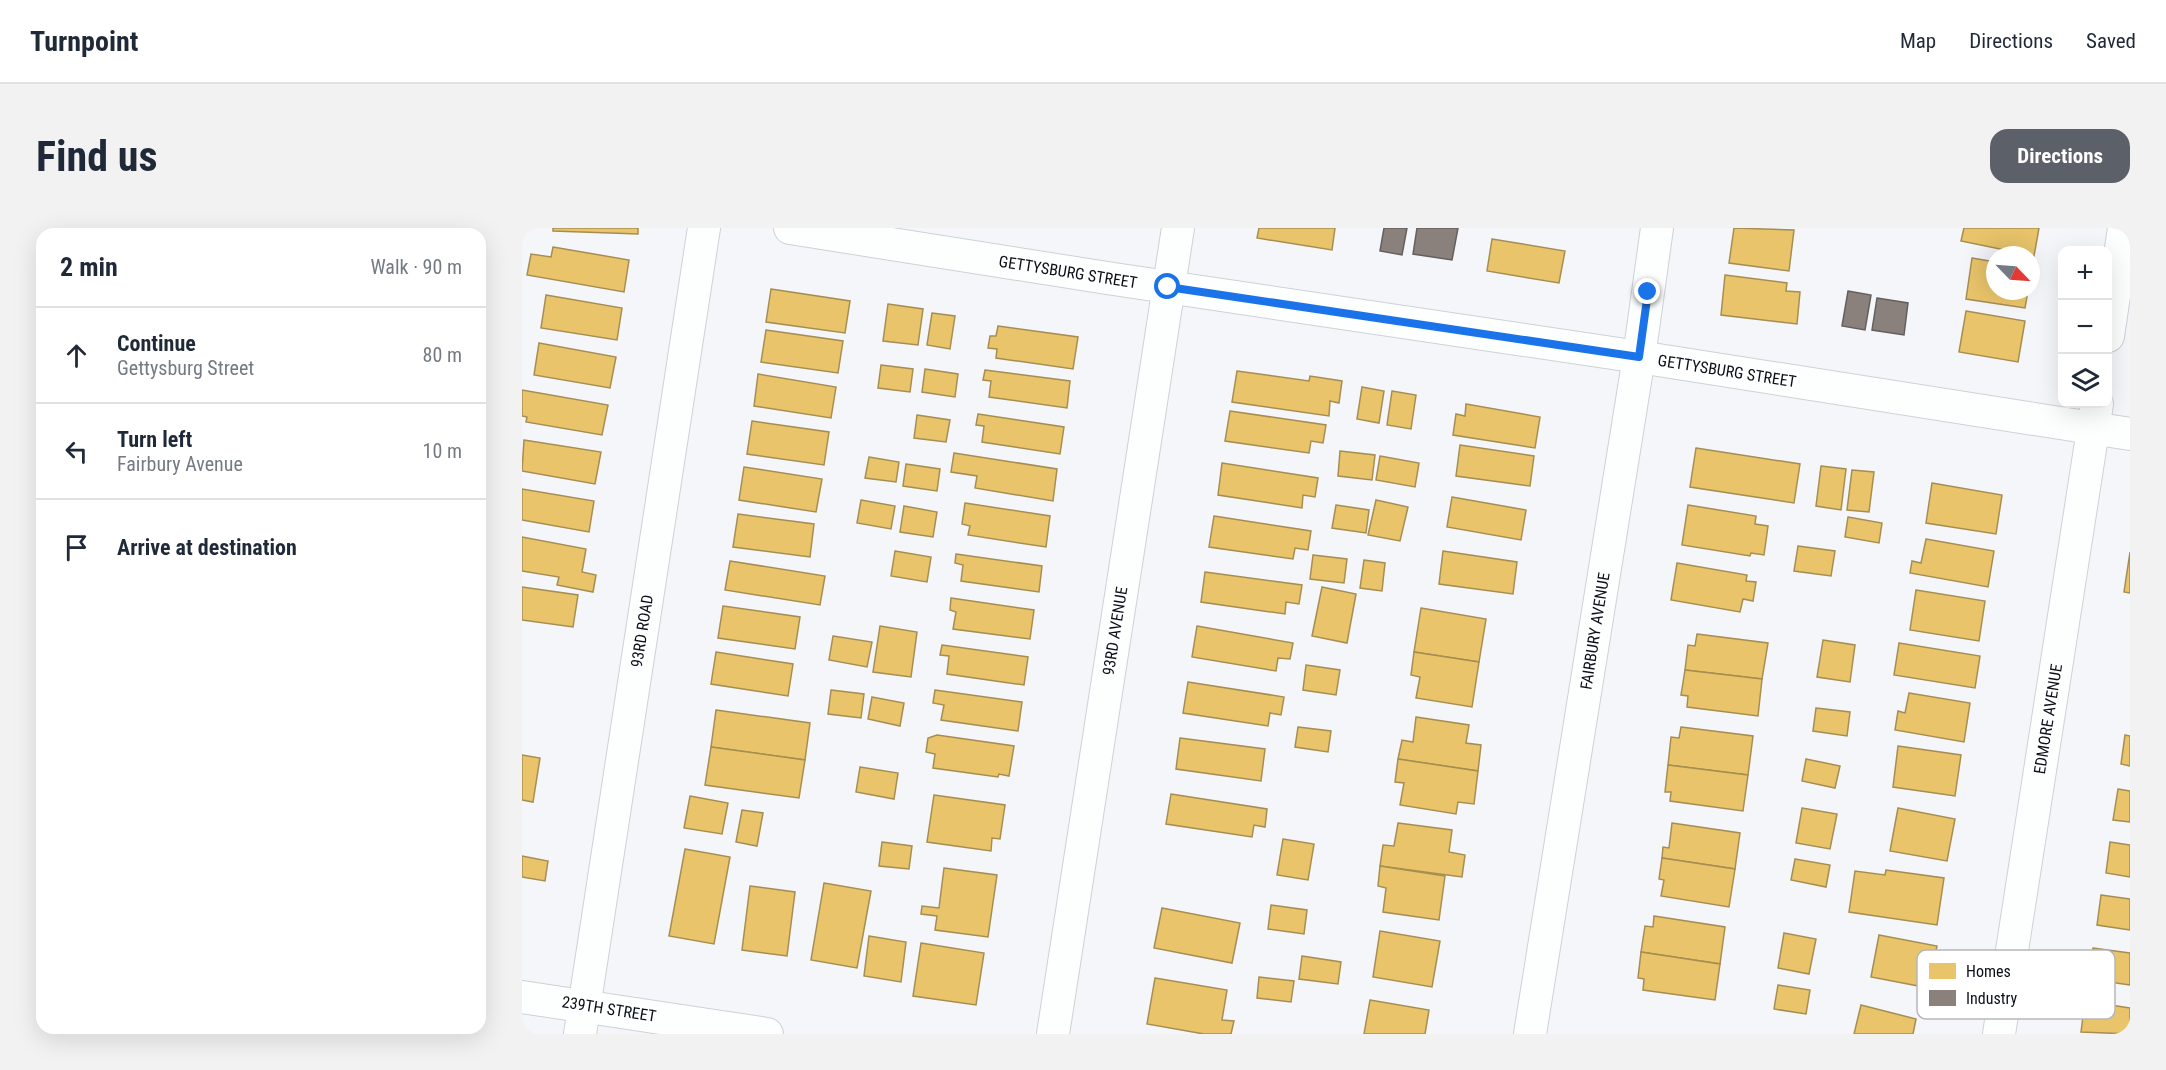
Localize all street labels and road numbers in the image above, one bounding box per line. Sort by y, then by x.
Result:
street label: GETTYSBURG STREET [997,252,1139,292]
street label: GETTYSBURG STREET [1656,351,1798,391]
street label: FAIRBURY AVENUE [1576,571,1614,691]
street label: 93RD AVENUE [1099,585,1131,677]
street label: 93RD ROAD [627,593,657,669]
street label: EDMORE AVENUE [2030,663,2066,775]
street label: 239TH STREET [561,992,657,1026]

